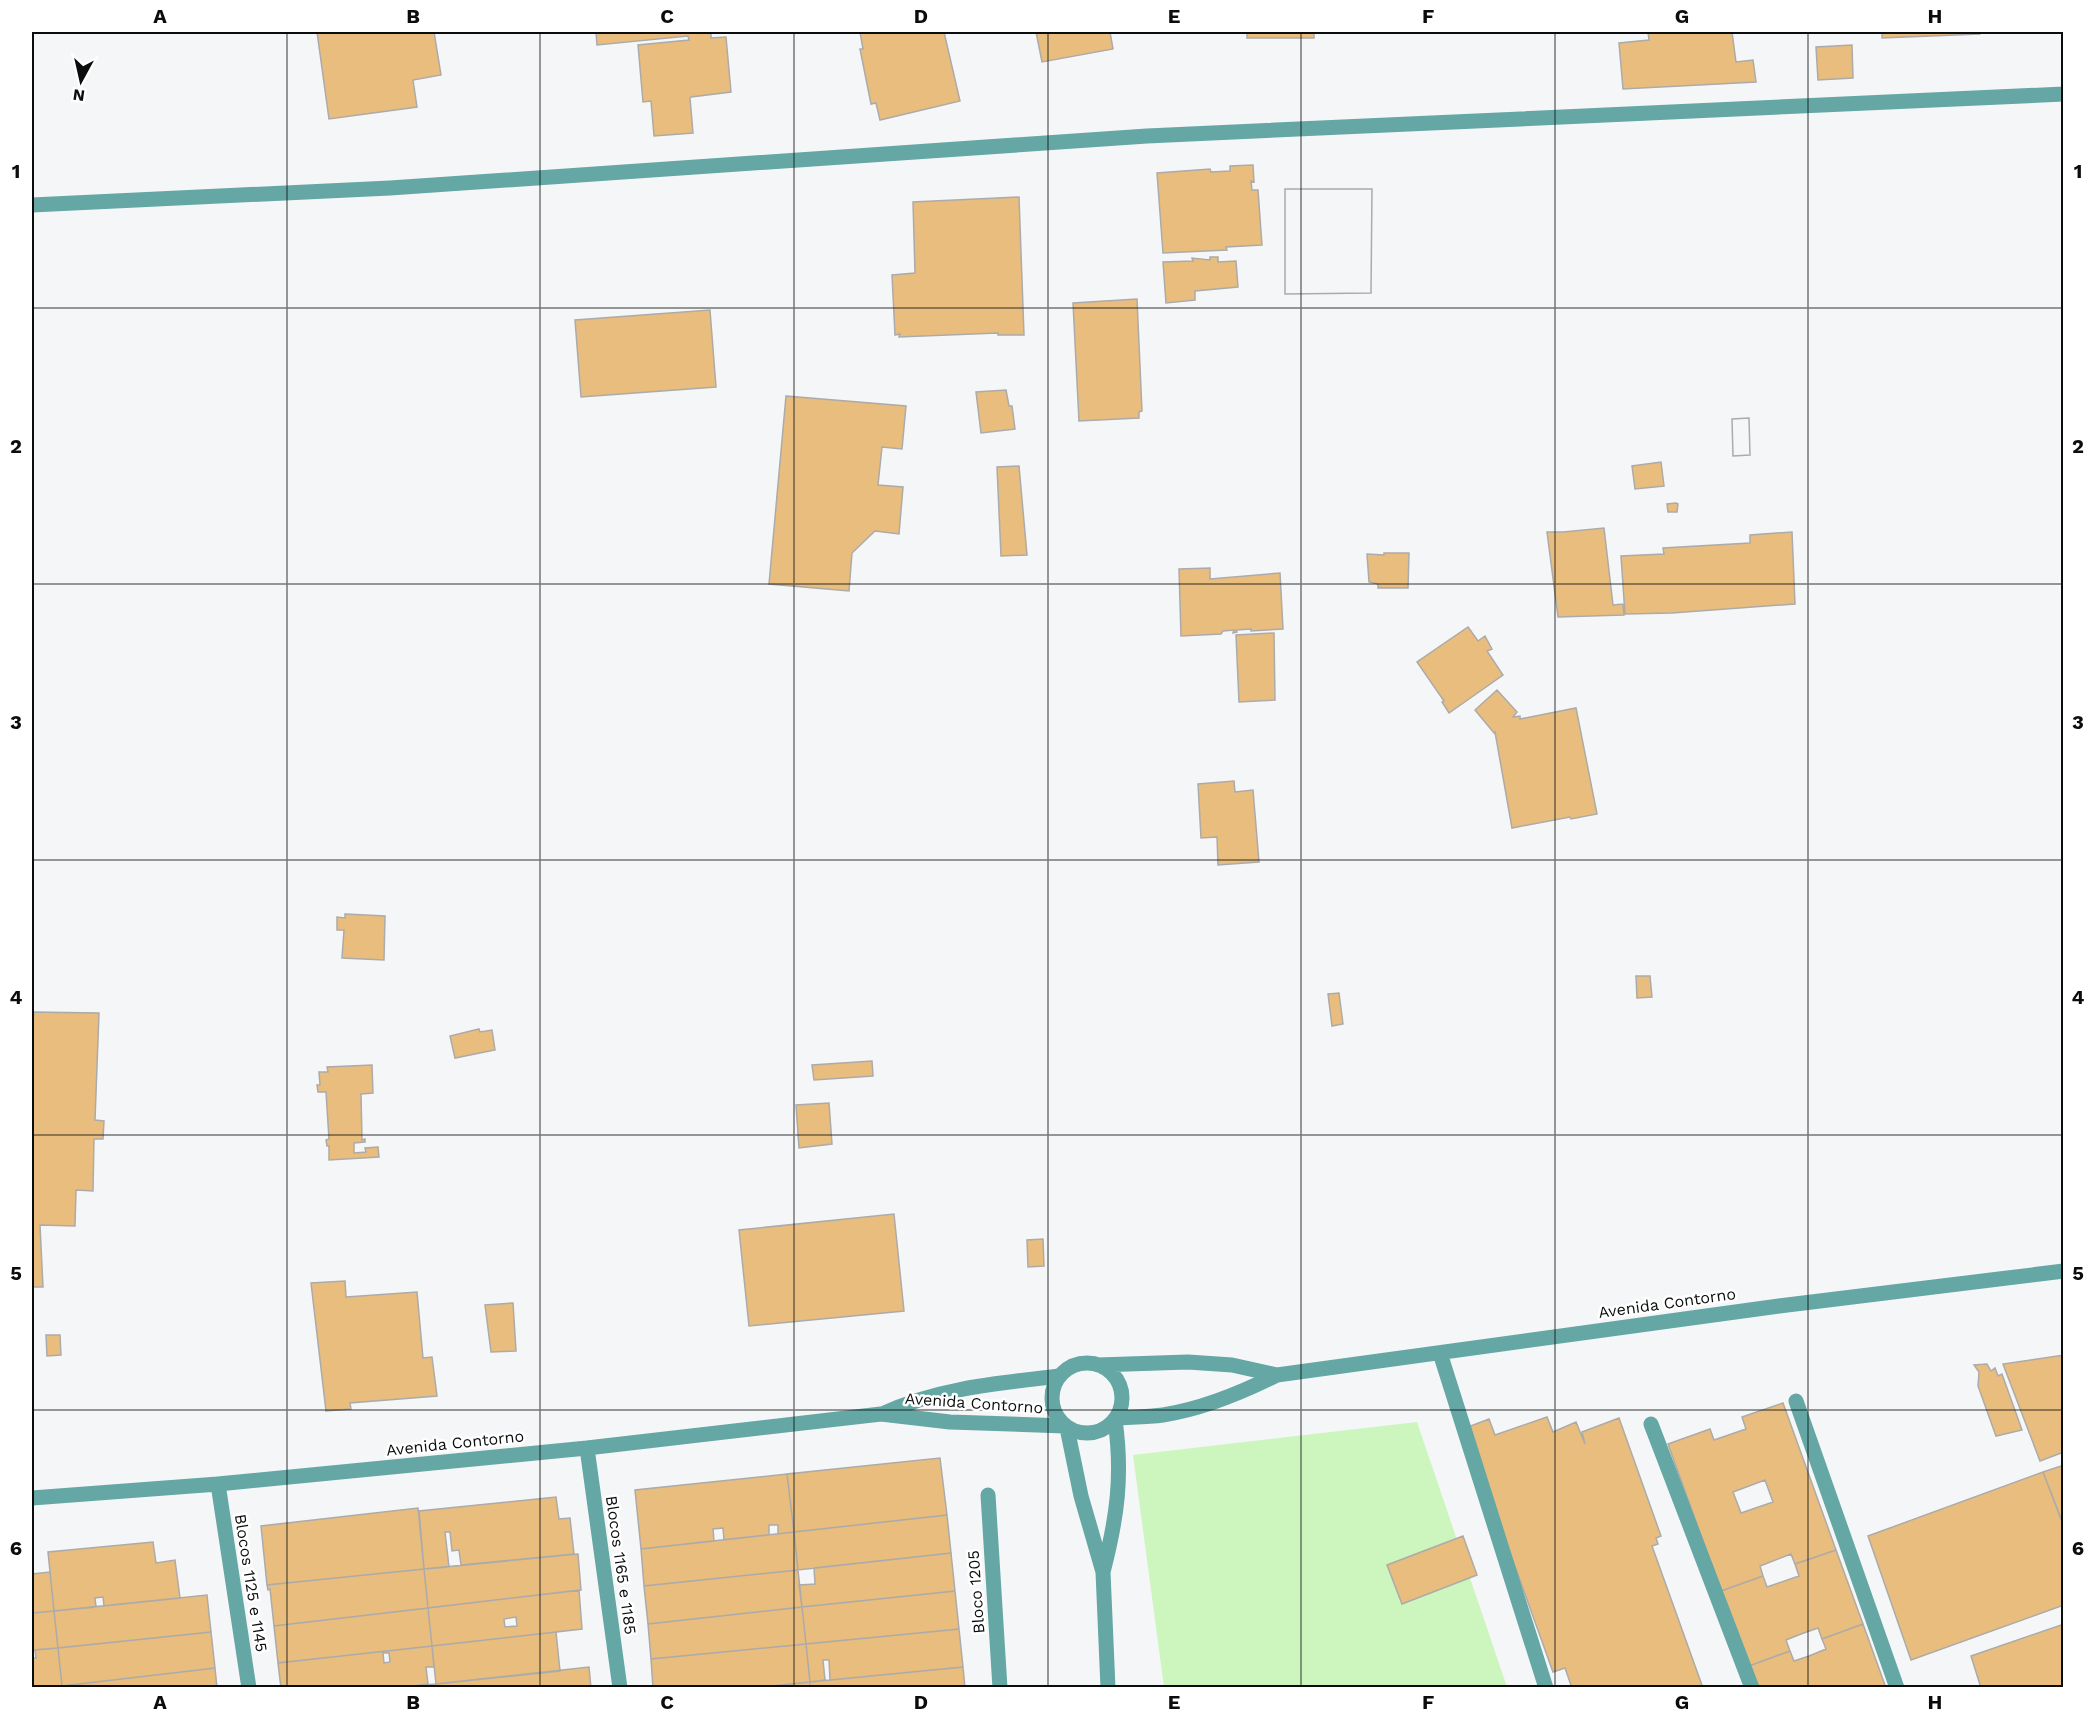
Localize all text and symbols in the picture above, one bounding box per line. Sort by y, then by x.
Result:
text: A [153,4,167,28]
text: B [406,4,420,28]
text: C [660,4,674,28]
text: D [914,4,928,28]
text: E [1168,4,1180,28]
text: F [1422,4,1434,28]
text: G [1675,4,1689,28]
text: H [1928,4,1942,28]
north arrow [51,51,111,111]
text: N [72,85,86,106]
text: 1 [12,159,20,183]
text: 1 [2074,159,2082,183]
text: 2 [10,434,22,458]
text: 2 [2072,434,2084,458]
text: 3 [10,710,22,734]
text: 3 [2072,710,2084,734]
text: 4 [10,985,23,1009]
text: 4 [2072,985,2085,1009]
text: 5 [10,1261,22,1285]
text: 5 [2072,1261,2084,1285]
street label: Avenida Contorno [1597,1284,1737,1322]
street label: Avenida Contorno [904,1389,1044,1417]
street label: Avenida Contorno [385,1426,525,1460]
street label: Blocos 1165 e 1185 [602,1494,640,1636]
street label: Blocos 1125 e 1145 [231,1513,271,1653]
text: 6 [10,1536,22,1560]
text: 6 [2072,1536,2084,1560]
street label: Bloco 1205 [964,1550,988,1634]
text: A [153,1690,167,1714]
text: B [406,1690,420,1714]
text: C [660,1690,674,1714]
text: D [914,1690,928,1714]
text: E [1168,1690,1180,1714]
text: F [1422,1690,1434,1714]
text: G [1675,1690,1689,1714]
text: H [1928,1690,1942,1714]

